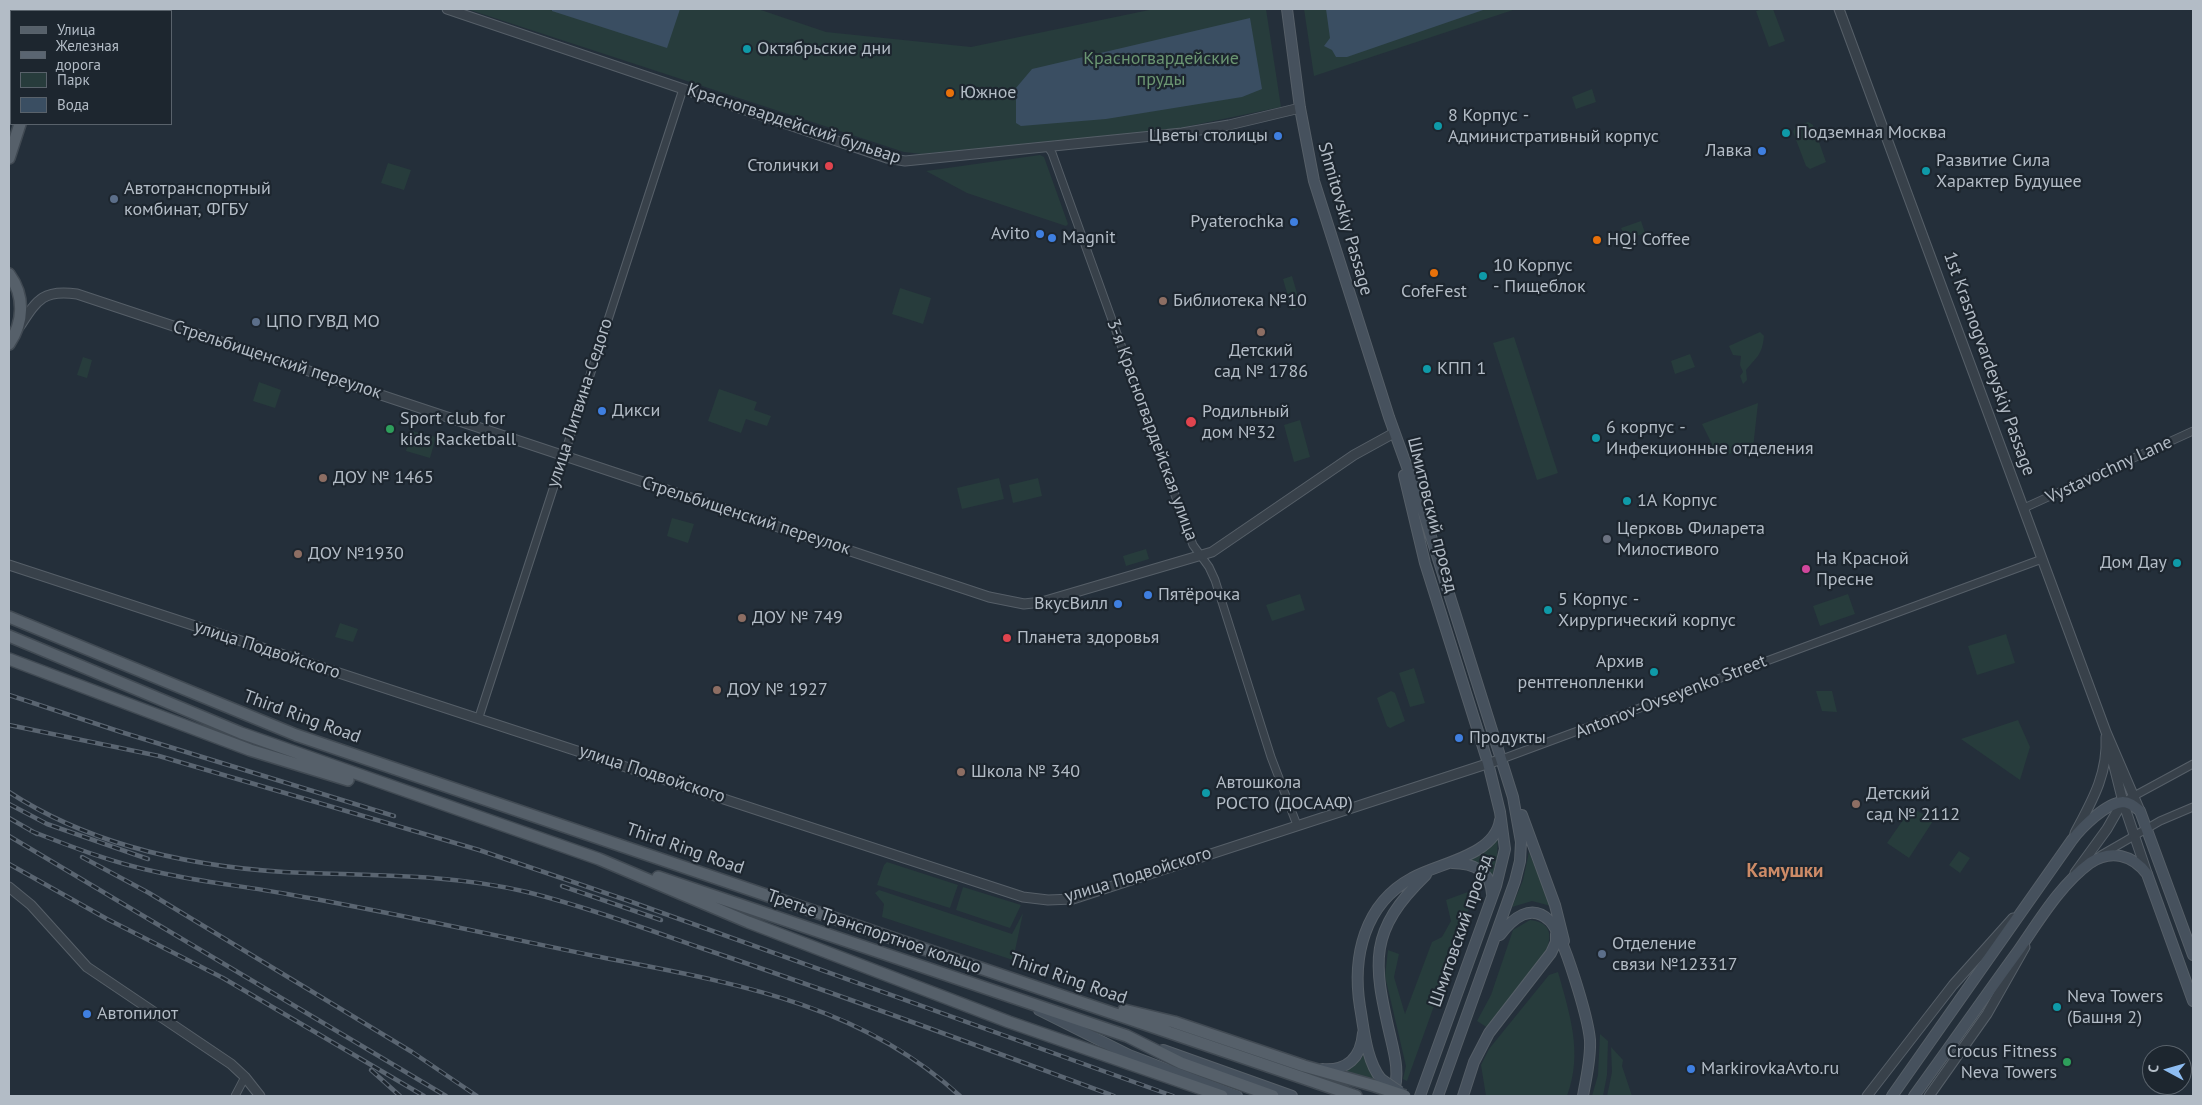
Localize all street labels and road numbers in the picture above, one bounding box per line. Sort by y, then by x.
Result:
street label: Красногвардейский бульвар [684,79,904,169]
street label: Shmitovskiy Passage [1313,140,1377,298]
street label: 1st Krasnogvardeyskiy Passage [1938,249,2040,479]
street label: Стрельбищенский переулок [170,316,384,404]
street label: улица Литвина-Седого [542,316,618,490]
street label: 3-я Красногвардейская улица [1102,316,1202,544]
street label: Vystavochny Lane [2042,431,2176,509]
street label: Шмитовский проезд [1402,435,1462,595]
street label: Стрельбищенский переулок [639,472,853,560]
street label: улица Подвойского [191,616,343,684]
street label: Antonov-Ovseyenko Street [1572,650,1770,744]
street label: Third Ring Road [240,686,364,748]
street label: улица Подвойского [576,740,728,808]
street label: Third Ring Road [623,819,747,879]
street label: улица Подвойского [1062,842,1214,908]
street label: Шмитовский проезд [1425,852,1497,1010]
street label: Третье Транспортное кольцо [764,885,984,979]
street label: Third Ring Road [1006,949,1130,1009]

